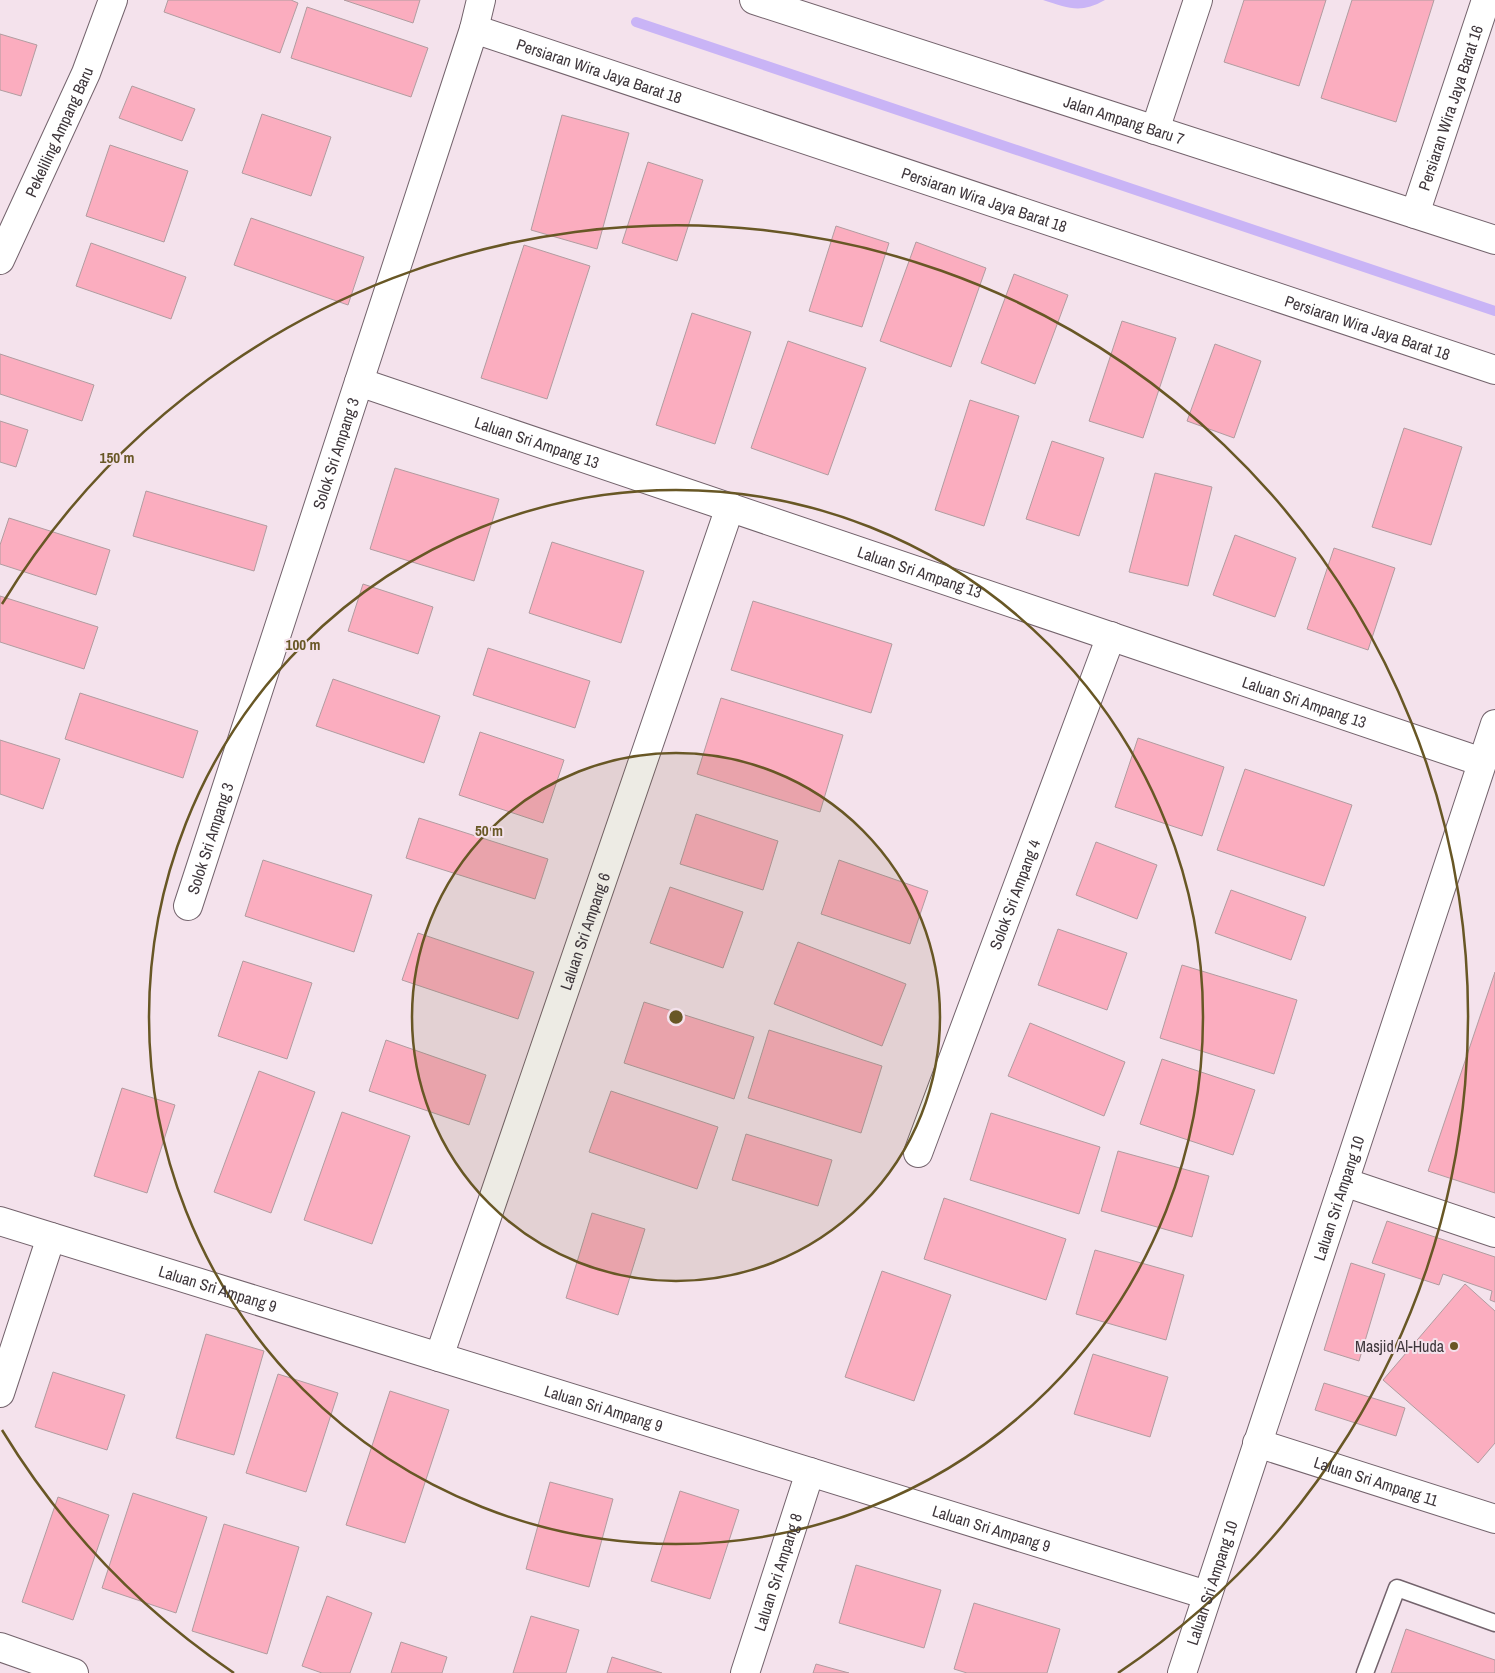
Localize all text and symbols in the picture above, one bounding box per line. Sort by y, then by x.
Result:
street label: Persiaran Wira Jaya Barat 16 [1413,22,1488,193]
street label: Persiaran Wira Jaya Barat 18 [514,33,685,109]
street label: Pekeliling Ampang Baru [19,64,98,200]
street label: Jalan Ampang Baru 7 [1061,90,1187,150]
street label: Persiaran Wira Jaya Barat 18 [899,162,1070,237]
street label: Persiaran Wira Jaya Barat 18 [1282,290,1453,365]
street label: Solok Sri Ampang 3 [307,395,364,512]
street label: Laluan Sri Ampang 13 [472,411,602,474]
text: 150 m [100,447,134,468]
street label: Laluan Sri Ampang 13 [855,541,985,603]
text: 100 m [286,634,320,655]
street label: Laluan Sri Ampang 13 [1239,671,1369,733]
street label: Solok Sri Ampang 3 [182,780,238,897]
text: 50 m [475,820,503,841]
street label: Solok Sri Ampang 4 [984,836,1045,953]
street label: Laluan Sri Ampang 6 [554,870,615,993]
centre of rings [667,1008,685,1026]
street label: Laluan Sri Ampang 10 [1308,1133,1369,1263]
street label: Laluan Sri Ampang 9 [156,1260,280,1317]
place label: Masjid Al-Huda [1355,1335,1445,1357]
marker: Masjid Al-Huda [1448,1340,1460,1352]
street label: Laluan Sri Ampang 9 [542,1379,666,1437]
street label: Laluan Sri Ampang 11 [1311,1451,1442,1511]
street label: Laluan Sri Ampang 9 [930,1500,1053,1557]
street label: Laluan Sri Ampang 8 [748,1510,807,1634]
street label: Laluan Sri Ampang 10 [1181,1518,1243,1648]

